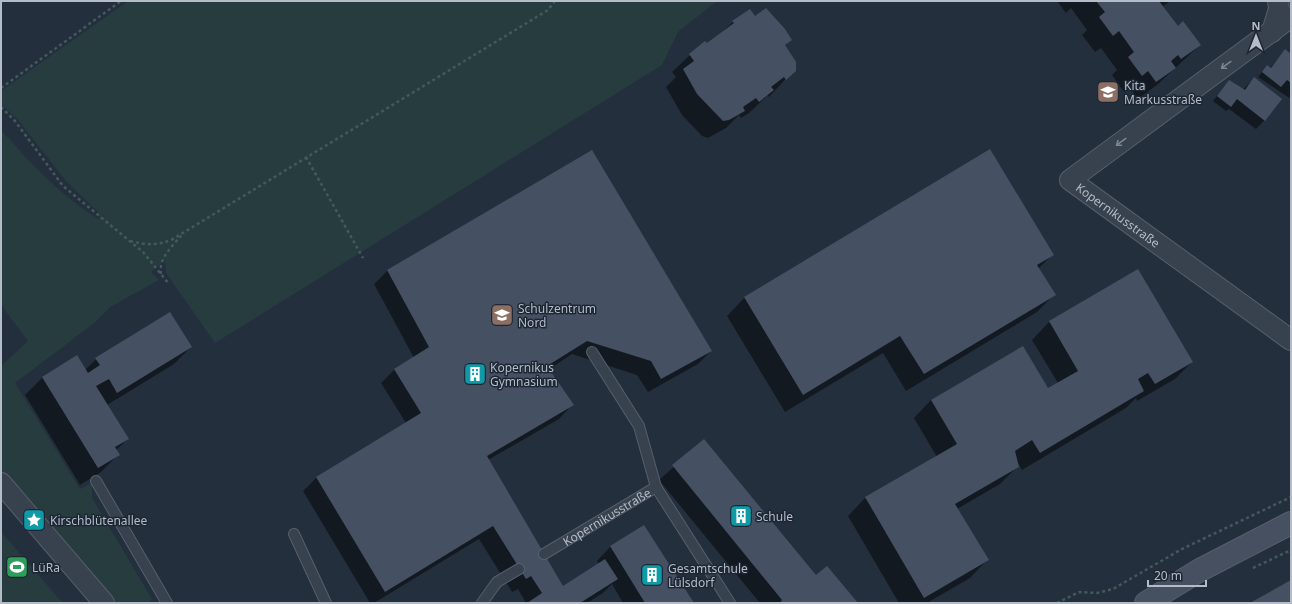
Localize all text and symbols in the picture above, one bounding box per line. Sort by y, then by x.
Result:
north arrow [1236,16,1276,56]
text: N [1252,18,1260,33]
one-way arrow [1221,61,1232,69]
place label: Kita Markusstraße [1124,77,1202,108]
school or university icon: Kita Markusstraße [1095,79,1121,105]
one-way arrow [1116,138,1127,146]
street label: Kopernikusstraße [1073,179,1164,251]
place label: Schulzentrum Nord [518,300,596,331]
school or university icon: Schulzentrum Nord [489,302,515,328]
place label: Kopernikus Gymnasium [490,359,558,390]
building icon: Kopernikus Gymnasium [462,361,488,387]
street label: Kopernikusstraße [559,483,654,549]
building icon: Schule [728,503,754,529]
place icon: Kirschblütenallee [21,507,47,533]
place label: Schule [756,508,793,525]
place label: Kirschblütenallee [50,512,148,529]
sports icon: LüRa [4,554,30,580]
place label: LüRa [32,559,60,576]
place label: Gesamtschule Lülsdorf [668,560,748,591]
building icon: Gesamtschule Lülsdorf [639,562,665,588]
scale bar [1148,562,1206,588]
text: 20 m [1154,567,1182,584]

